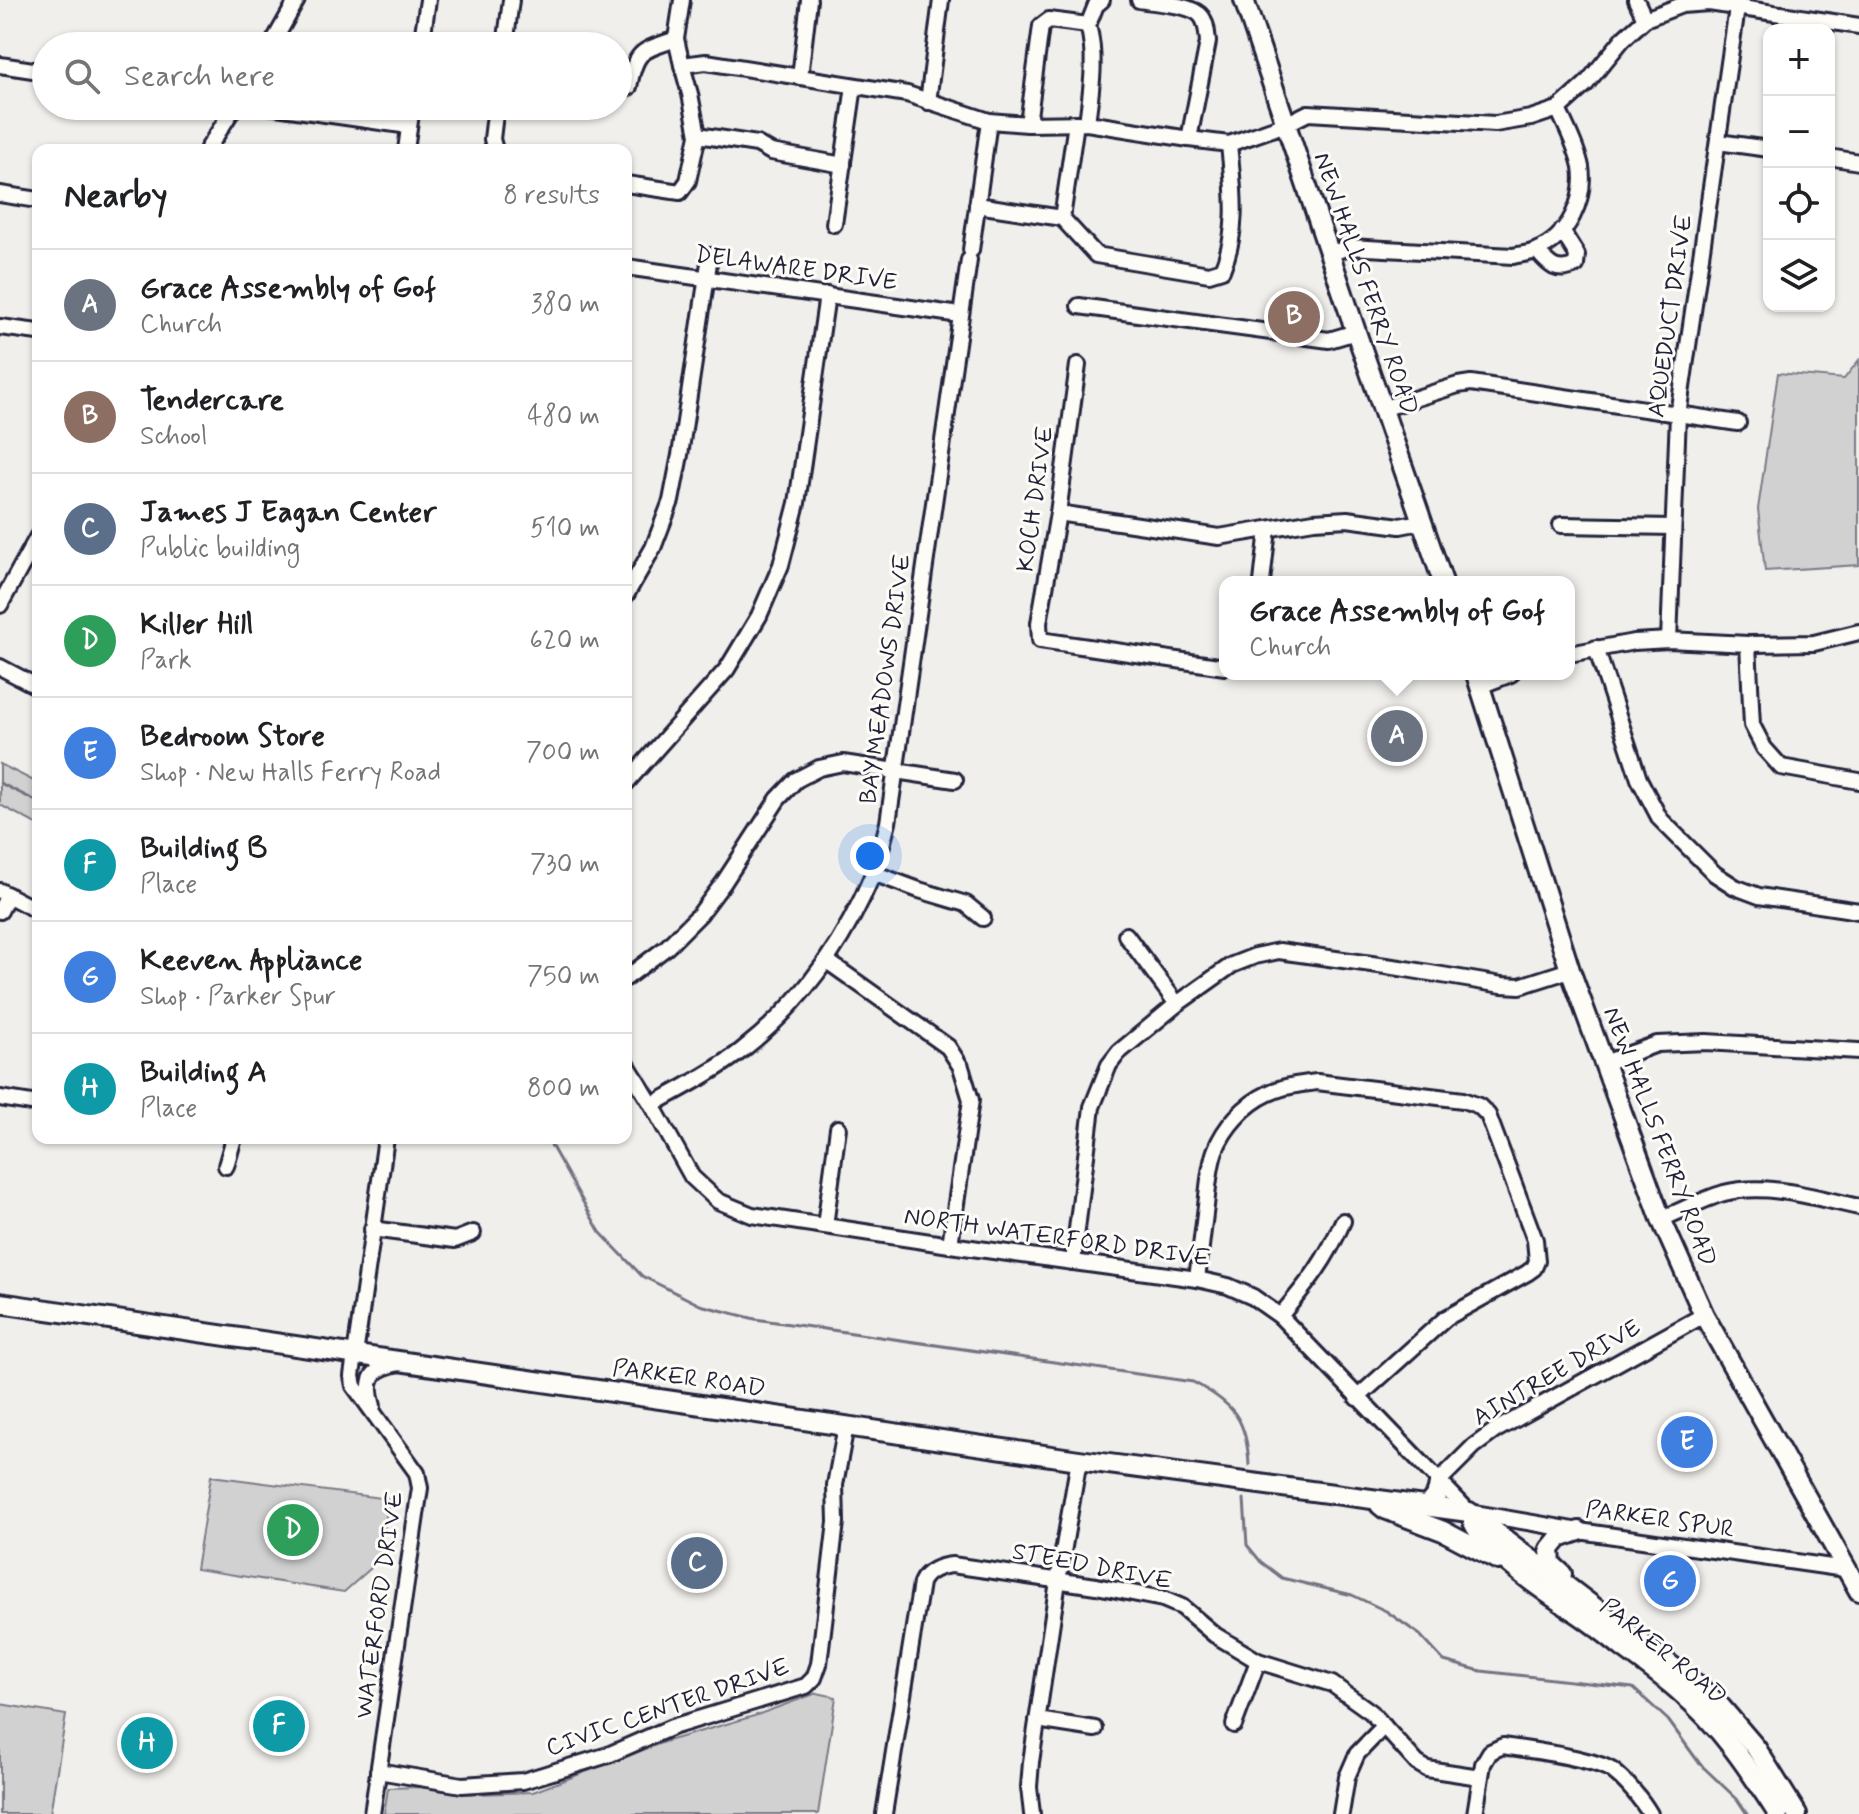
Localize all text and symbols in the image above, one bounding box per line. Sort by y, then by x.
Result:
map controls [1763,24,1835,312]
button: + [1763,24,1835,96]
search box [32,32,632,120]
icon: search [60,54,104,98]
text: Search here [124,57,275,96]
button: − [1763,96,1835,168]
street label: NEW HALLS FERRY ROAD [1305,149,1425,419]
button: locate [1763,168,1835,240]
text: Nearby [64,174,168,219]
text: 8 results [503,179,600,213]
street label: AQUEDUCT DRIVE [1641,213,1701,419]
street label: DELAWARE DRIVE [693,239,899,299]
button: layers [1763,240,1835,312]
text: Grace Assembly of Gof [140,269,436,308]
pin: B [1268,287,1320,347]
text: A [81,288,99,322]
text: 380 m [531,288,600,322]
text: Church [140,308,222,342]
text: Tendercare [140,381,284,420]
text: B [82,400,98,434]
text: 480 m [527,400,600,434]
text: School [140,420,207,454]
street label: KOCH DRIVE [1010,424,1062,574]
text: James J Eagan Center [140,493,436,532]
text: C [81,512,99,546]
text: 510 m [530,512,600,546]
text: Public building [140,532,300,566]
street label: BAY MEADOWS DRIVE [853,552,919,806]
popup [1219,576,1575,680]
text: Grace Assembly of Gof [1249,592,1545,631]
text: Killer Hill [140,605,253,644]
text: D [81,624,99,658]
text: 620 m [530,624,600,658]
text: Church [1249,631,1331,665]
text: Park [140,644,192,678]
pin: A [1371,706,1423,766]
text: Bedroom Store [140,717,325,756]
text: E [82,736,98,770]
text: 700 m [526,736,600,770]
text: Shop · New Halls Ferry Road [140,756,441,790]
text: Building B [140,829,267,868]
your location [850,836,890,876]
text: F [83,848,97,882]
text: 730 m [530,848,600,882]
text: Place [140,868,197,902]
text: Keeven Appliance [140,941,363,980]
text: G [81,960,99,994]
text: 750 m [527,960,600,994]
text: Shop · Parker Spur [140,980,336,1014]
street label: NEW HALLS FERRY ROAD [1595,1003,1723,1271]
text: Building A [140,1053,267,1092]
text: H [82,1072,98,1106]
text: 800 m [527,1072,600,1106]
text: Place [140,1092,197,1126]
street label: NORTH WATERFORD DRIVE [902,1201,1212,1275]
street label: AINTREE DRIVE [1468,1312,1647,1434]
street label: PARKER ROAD [611,1353,767,1405]
pin: E [1661,1412,1713,1472]
street label: WATERFORD DRIVE [349,1489,411,1721]
street label: PARKER SPUR [1583,1494,1737,1546]
pin: D [267,1500,319,1560]
pin: C [671,1533,723,1593]
street label: STEED DRIVE [1010,1536,1174,1598]
pin: G [1644,1551,1696,1611]
street label: PARKER ROAD [1593,1592,1733,1712]
street label: CIVIC CENTER DRIVE [542,1652,794,1764]
pin: F [253,1696,305,1756]
pin: H [121,1713,173,1773]

